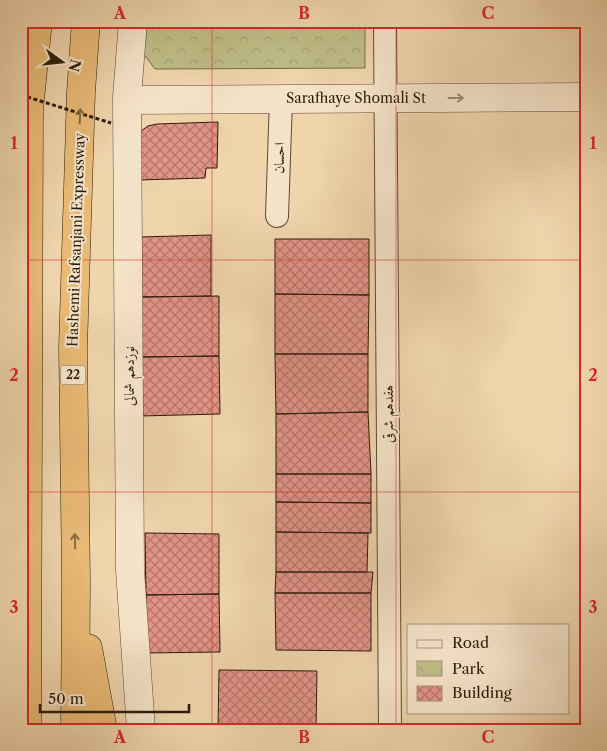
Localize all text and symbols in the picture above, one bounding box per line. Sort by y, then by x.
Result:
text: A [113,3,127,23]
text: B [298,3,310,23]
text: C [482,3,494,23]
north arrow [38,38,88,88]
text: N [64,57,85,74]
street label: Sarafhaye Shomali St [286,89,426,107]
one-way arrow [448,93,464,103]
one-way arrow [75,108,85,124]
text: 1 [10,133,18,153]
street label: Hashemi Rafsanjani Expressway [63,133,89,347]
text: 1 [589,133,597,153]
street label: احسان [269,142,289,174]
street label: نوزدهم شمالی [120,346,143,406]
text: 2 [9,365,19,385]
text: 2 [588,365,598,385]
road number: 22 [60,366,86,384]
street label: هفدهم شرقی [379,385,402,443]
one-way arrow [70,533,80,550]
text: 3 [9,597,19,617]
text: 3 [588,597,598,617]
legend [407,624,570,714]
text: Road [452,633,489,652]
text: Park [452,659,486,678]
scale bar [40,681,189,713]
text: Building [452,683,512,702]
text: 50 m [48,689,84,708]
text: A [113,727,127,747]
text: B [298,727,310,747]
text: C [482,727,494,747]

